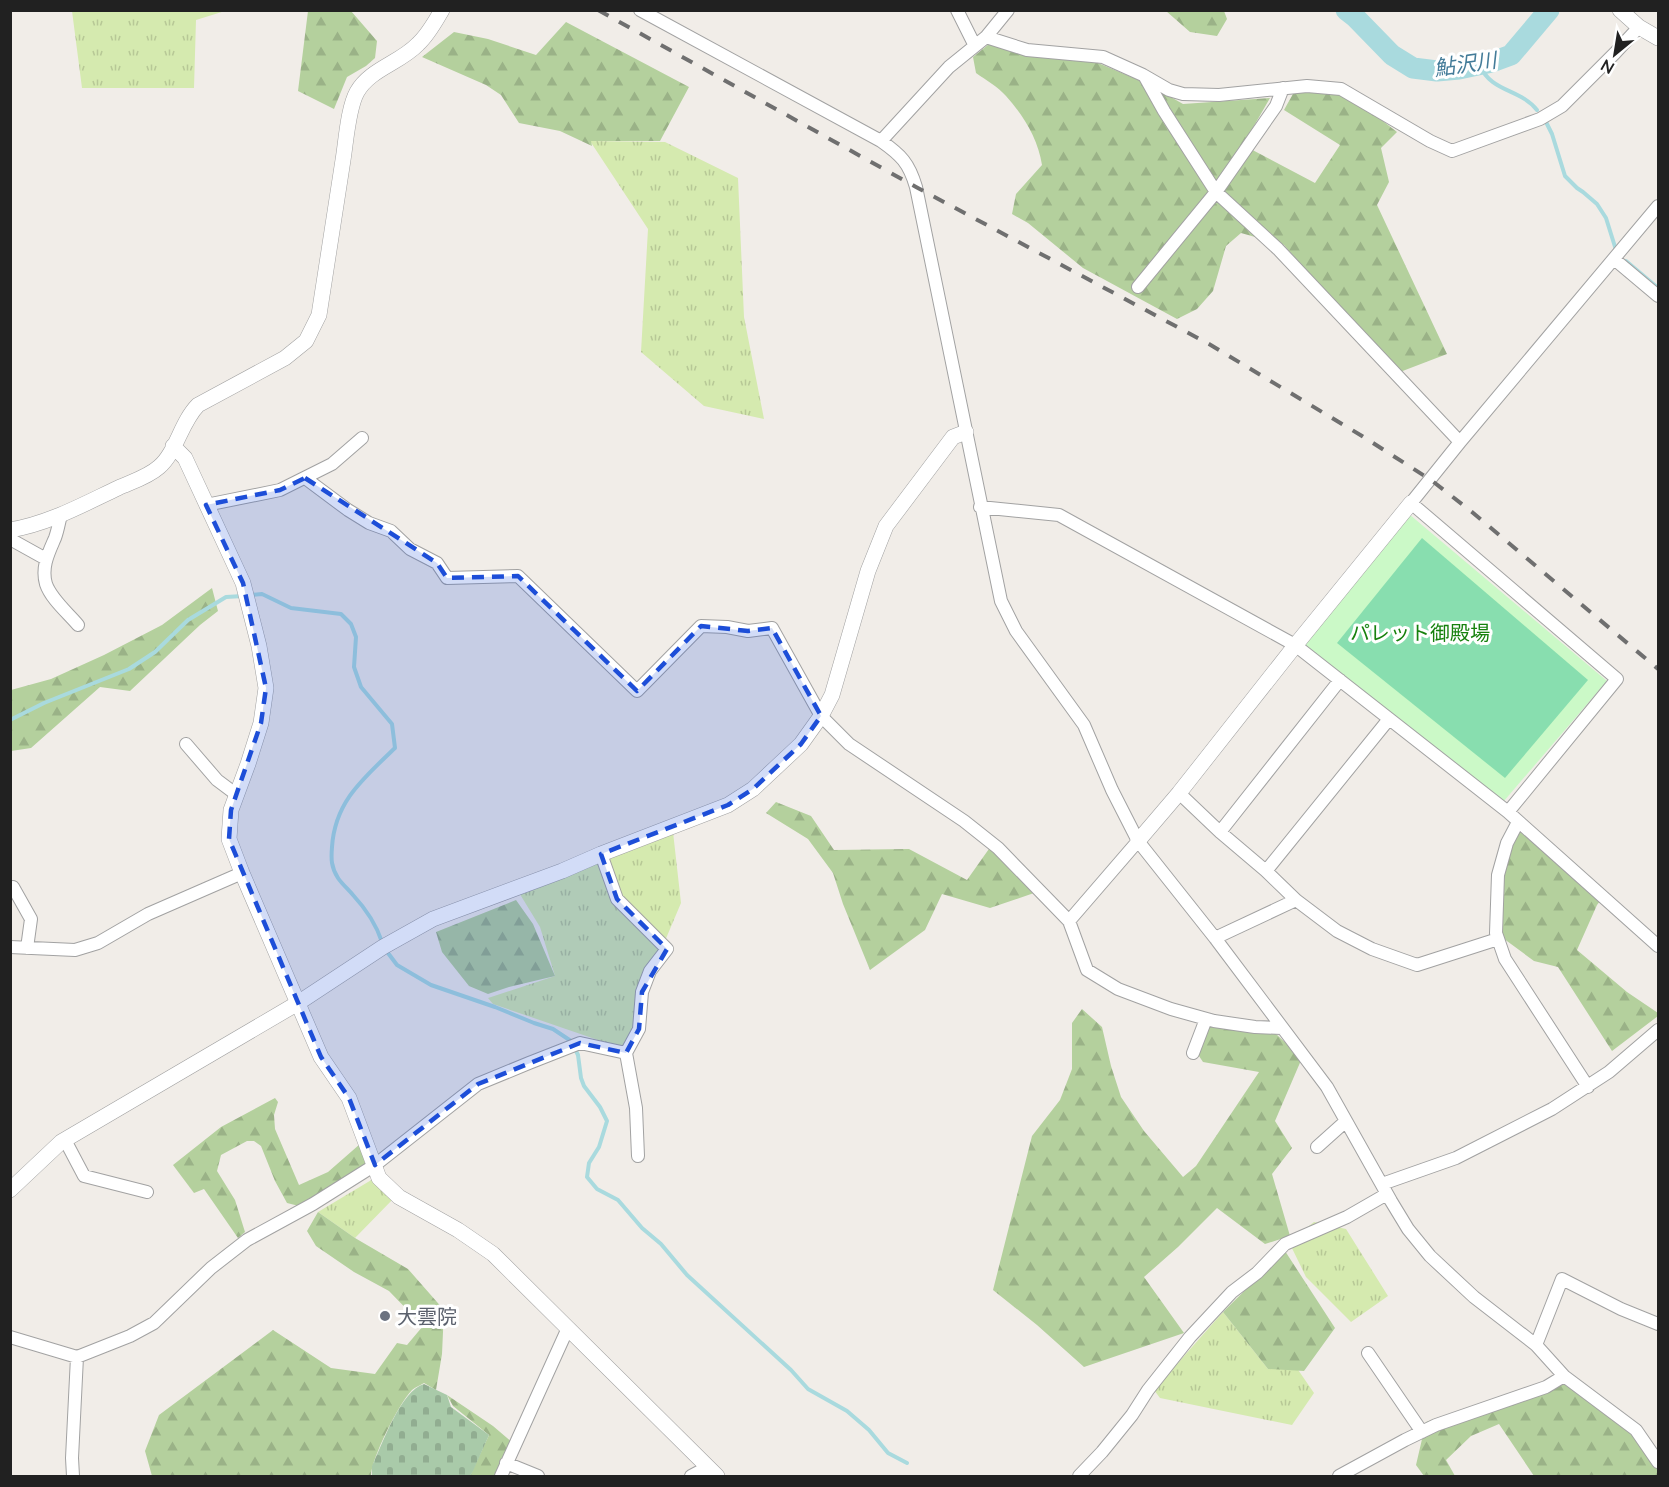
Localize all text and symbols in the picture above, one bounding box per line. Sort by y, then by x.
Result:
north arrow [1585,24,1645,84]
water label: 鮎沢川 [1432,46,1500,80]
text: N [1597,56,1617,79]
park label: パレット御殿場 [1350,620,1490,644]
place label: 大雲院 [397,1304,457,1328]
marker: 大雲院 [378,1309,392,1323]

